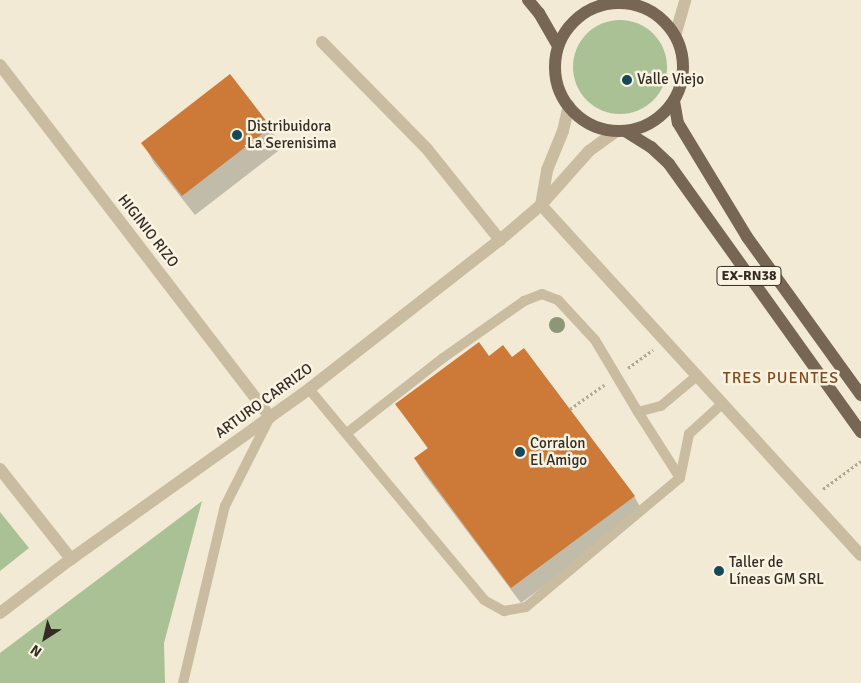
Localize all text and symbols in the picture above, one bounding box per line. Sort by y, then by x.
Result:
place label: Valle Viejo [637,71,704,89]
marker: Valle Viejo [621,74,633,86]
place label: Distribuidora La Serenisima [247,117,337,152]
marker: Distribuidora La Serenisima [231,129,243,141]
street label: HIGINIO RIZO [114,191,182,271]
road number: EX-RN38 [715,264,783,288]
street label: ARTURO CARRIZO [212,360,316,442]
district label: TRES PUENTES [721,368,841,388]
place label: Corralon El Amigo [530,434,587,469]
marker: Corralon El Amigo [514,446,526,458]
place label: Taller de Líneas GM SRL [729,553,824,588]
marker: Taller de Líneas GM SRL [713,565,725,577]
north arrow [20,613,70,663]
text: N [27,641,45,660]

